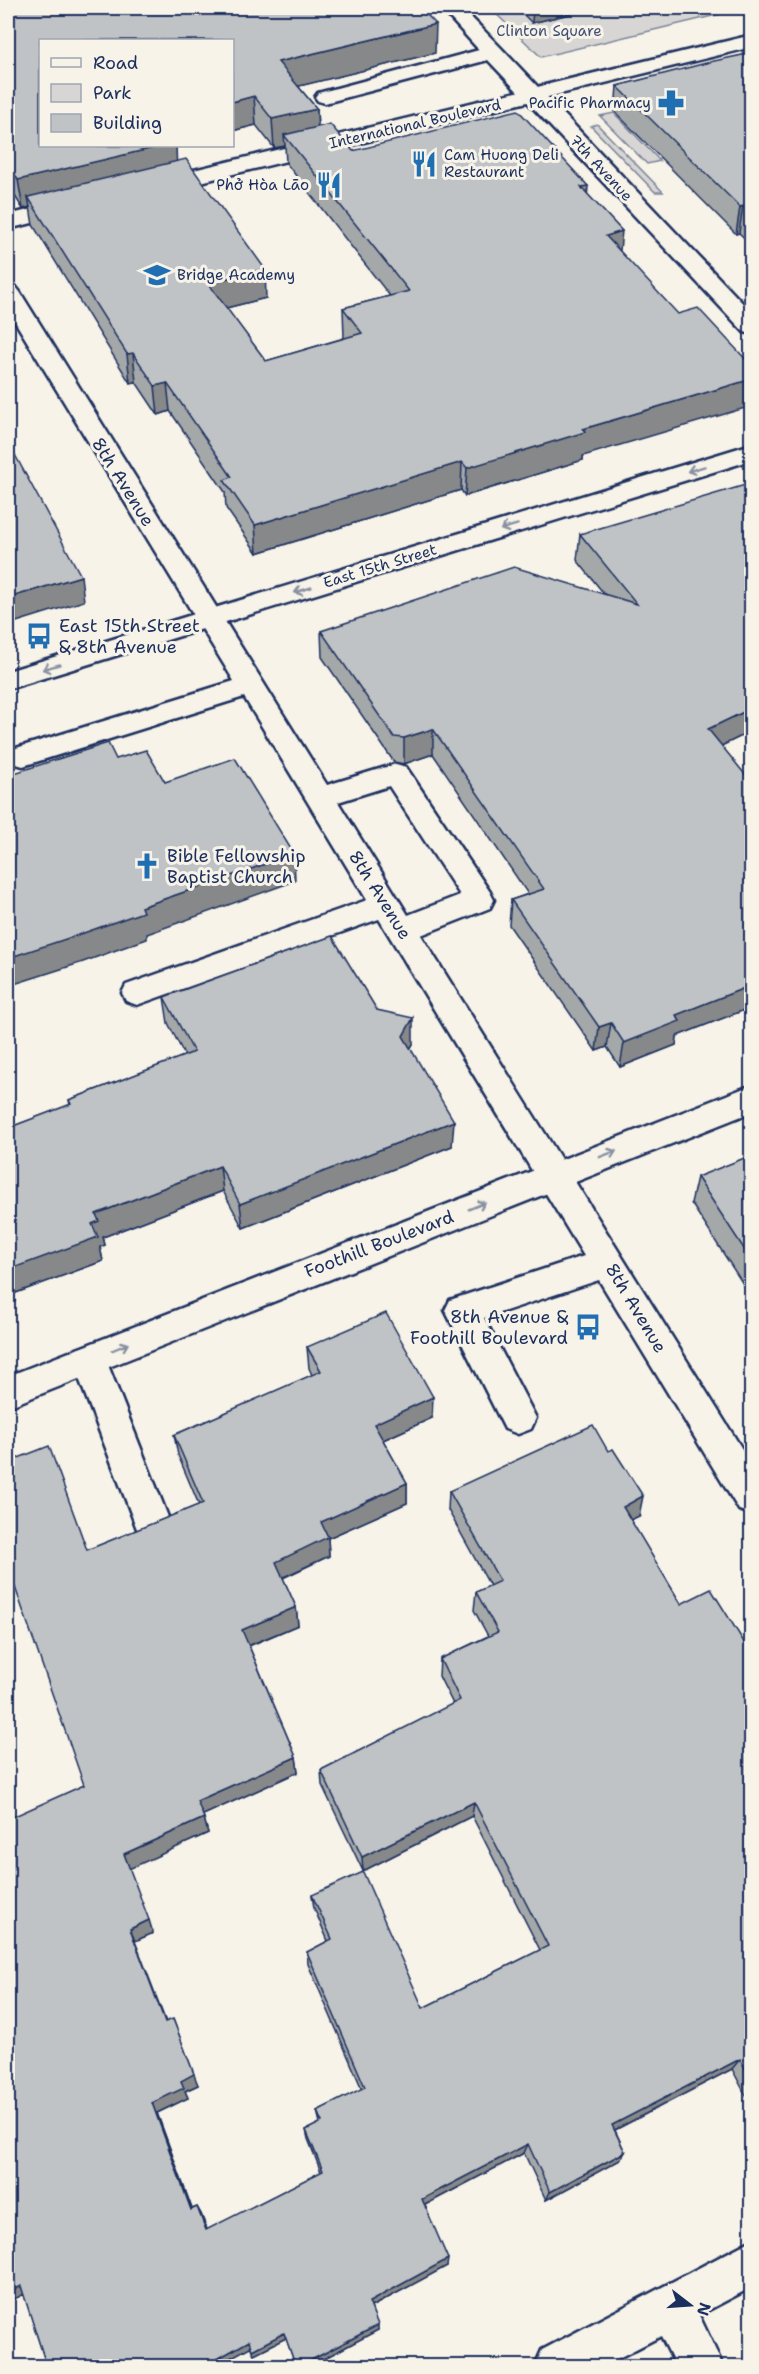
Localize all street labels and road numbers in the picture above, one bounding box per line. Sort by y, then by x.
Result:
street label: International Boulevard [327,94,503,153]
street label: 7th Avenue [565,130,637,206]
street label: 8th Avenue [86,433,160,531]
street label: East 15th Street [321,539,439,593]
street label: 8th Avenue [343,846,417,944]
street label: Foothill Boulevard [301,1204,457,1284]
street label: 8th Avenue [600,1259,672,1357]

